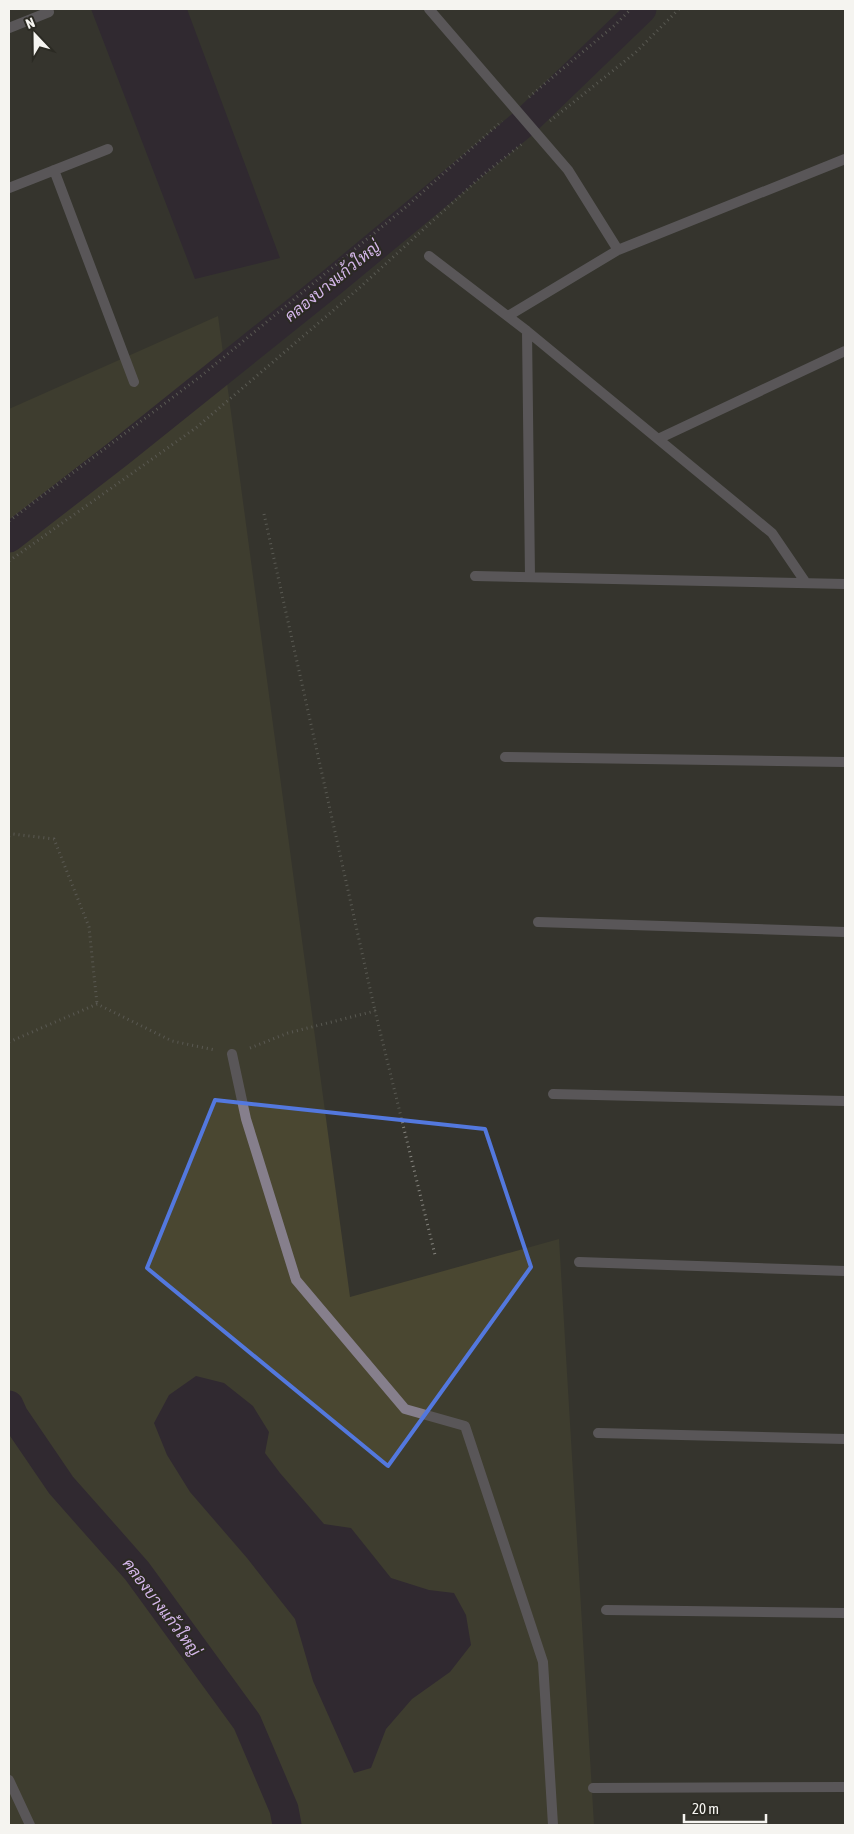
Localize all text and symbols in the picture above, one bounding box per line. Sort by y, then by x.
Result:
north arrow [10,10,60,60]
text: N [23,14,37,32]
water label: คลองบางแก้วใหญ่ [280,235,385,326]
water label: คลองบางแก้วใหญ่ [119,1554,207,1661]
scale bar [684,1792,766,1824]
text: 20 m [692,1800,719,1817]

